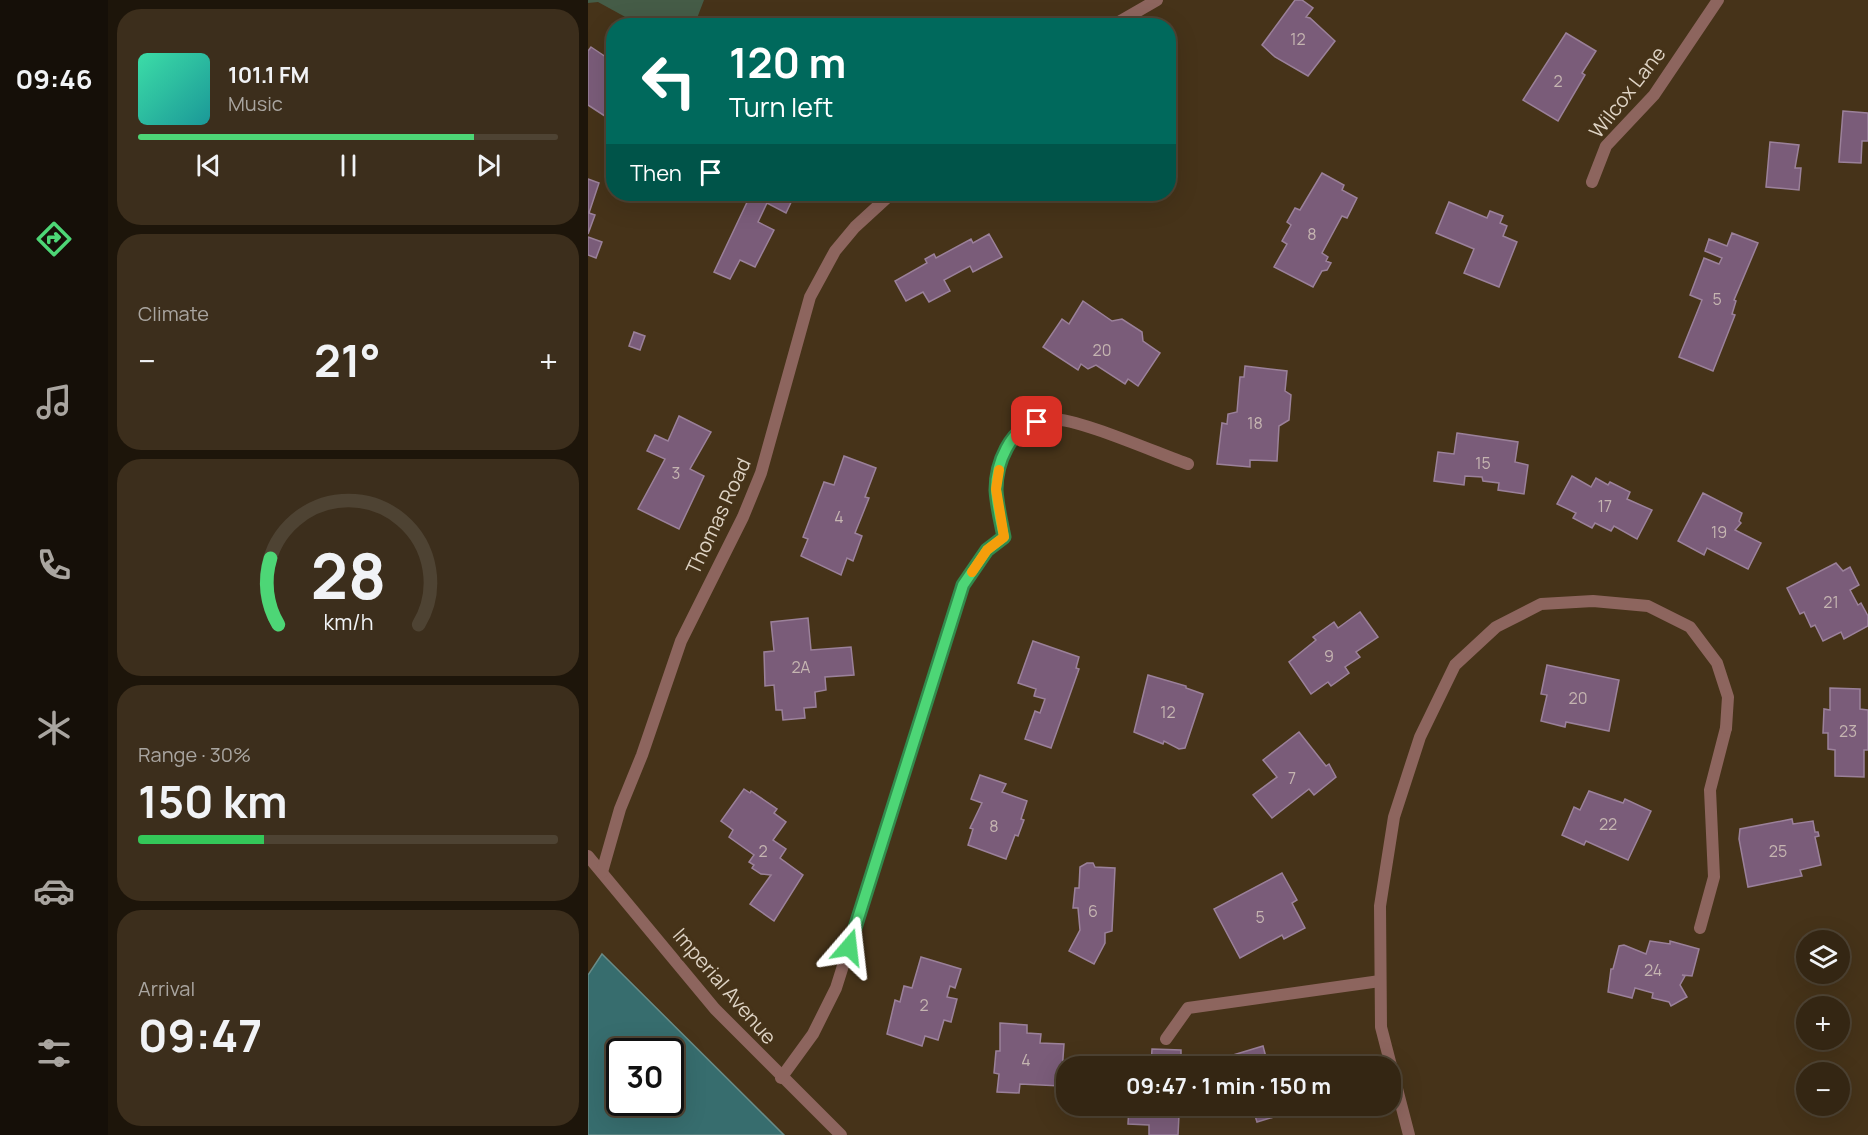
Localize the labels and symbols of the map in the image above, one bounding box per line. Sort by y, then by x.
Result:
house number: 12 [1290,28,1306,50]
street label: Wilcox Lane [1583,41,1671,143]
house number: 2 [1553,70,1563,92]
house number: 8 [1307,223,1317,245]
house number: 5 [1712,288,1722,310]
house number: 20 [1093,339,1111,361]
pin [1011,396,1062,447]
house number: 18 [1247,412,1263,434]
house number: 15 [1475,452,1491,474]
street label: Thomas Road [679,453,757,579]
house number: 3 [672,462,680,484]
house number: 17 [1598,495,1612,517]
house number: 4 [834,506,844,528]
house number: 19 [1711,521,1727,543]
house number: 21 [1823,591,1839,613]
house number: 9 [1324,645,1334,667]
house number: 2A [792,656,810,678]
house number: 20 [1569,687,1587,709]
house number: 12 [1160,701,1176,723]
house number: 23 [1839,720,1857,742]
house number: 7 [1288,767,1296,789]
house number: 22 [1599,813,1617,835]
house number: 8 [989,815,999,837]
house number: 2 [758,840,768,862]
house number: 25 [1769,840,1787,862]
house number: 6 [1088,900,1098,922]
house number: 5 [1255,906,1265,928]
position arrow [817,915,881,979]
street label: Imperial Avenue [667,922,783,1050]
house number: 24 [1644,959,1662,981]
house number: 2 [919,994,929,1016]
speed limit sign: 30 [606,1038,684,1116]
house number: 4 [1021,1049,1031,1071]

